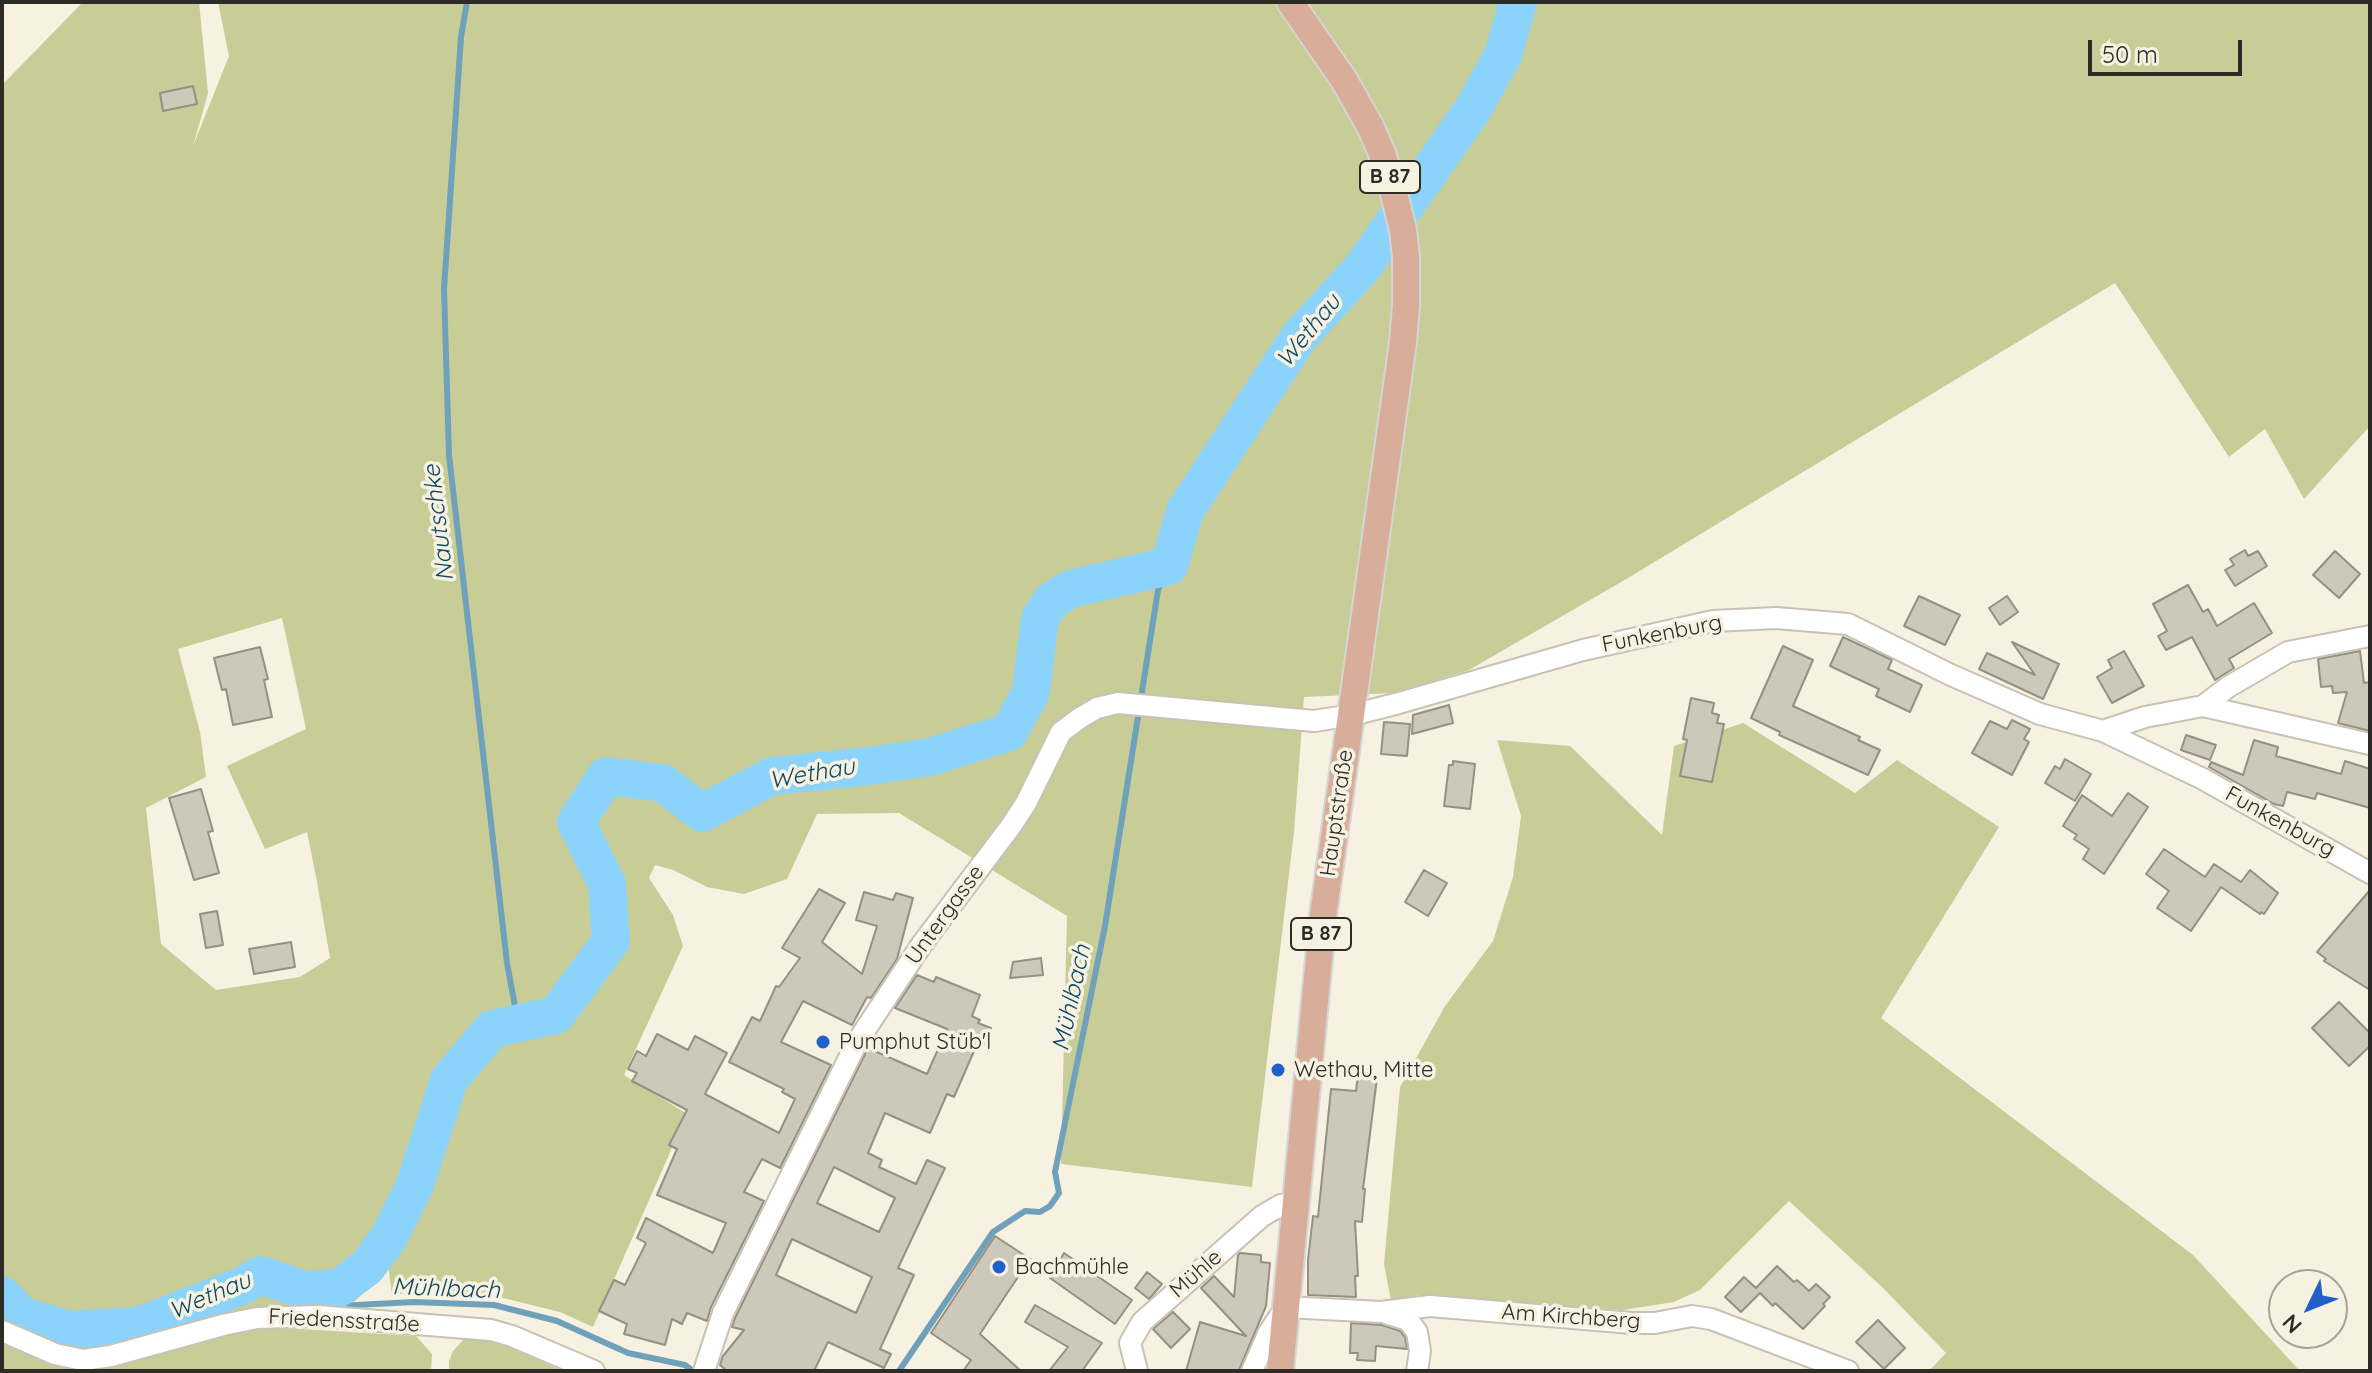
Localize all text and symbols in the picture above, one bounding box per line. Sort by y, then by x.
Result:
scale bar [2092,24,2246,74]
text: 50 m [2102,39,2158,69]
road number: B 87 [1360,161,1420,193]
water label: Wethau [1271,288,1347,374]
water label: Nautschke [418,463,460,583]
street label: Funkenburg [1600,609,1724,659]
street label: Hauptstraße [1315,748,1359,878]
water label: Wethau [767,752,857,796]
street label: Funkenburg [2220,781,2340,863]
street label: Untergasse [900,860,990,970]
road number: B 87 [1291,918,1351,950]
water label: Mühlbach [1047,942,1097,1054]
place label: Pumphut Stüb'l [839,1029,991,1055]
marker: Pumphut Stüb'l [814,1033,832,1051]
place label: Wethau, Mitte [1294,1057,1433,1083]
marker: Wethau, Mitte [1269,1061,1287,1079]
street label: Mühle [1165,1244,1227,1304]
place label: Bachmühle [1015,1254,1129,1280]
marker: Bachmühle [990,1258,1008,1276]
water label: Wethau [165,1266,255,1326]
north arrow [2268,1269,2348,1349]
water label: Mühlbach [392,1273,500,1305]
street label: Am Kirchberg [1501,1299,1641,1335]
street label: Friedensstraße [268,1304,420,1338]
text: N [2276,1309,2308,1339]

